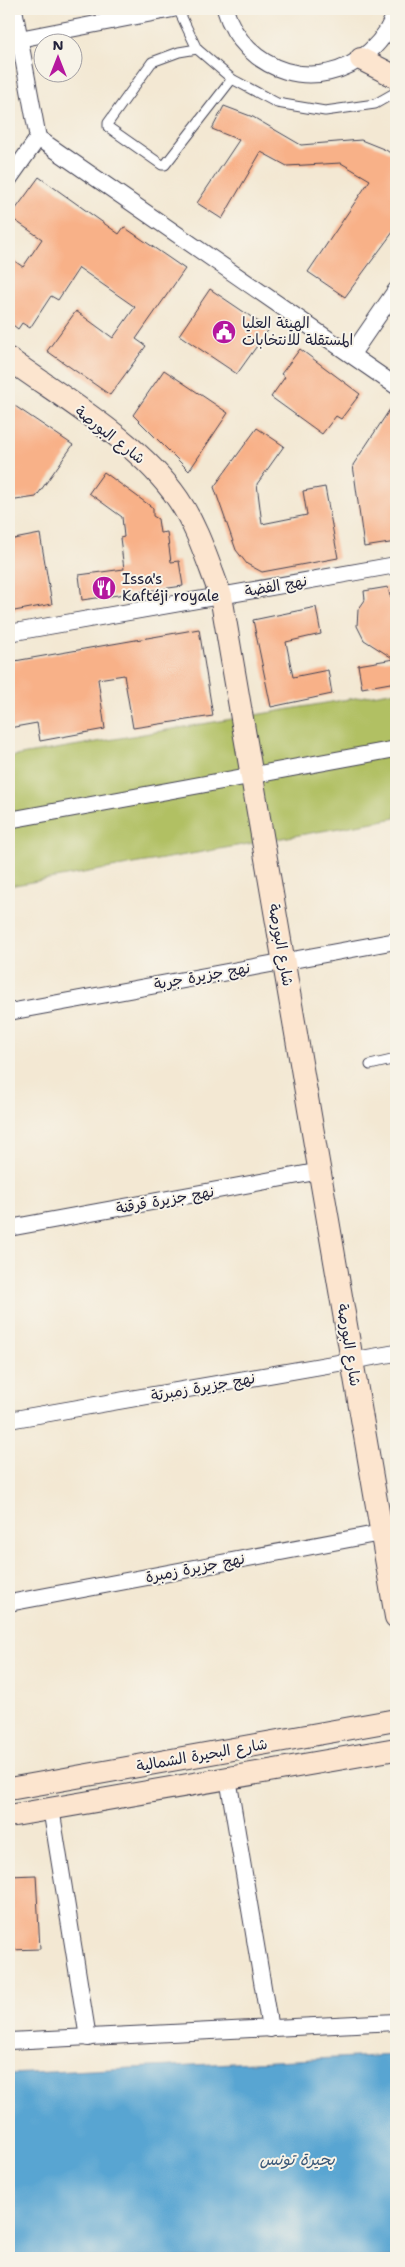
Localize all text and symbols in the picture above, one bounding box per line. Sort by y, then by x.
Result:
north arrow [32,32,82,82]
text: N [52,36,64,54]
place label: الهيئة العليا المستقلة للانتخابات [242,313,353,350]
public building icon: الهيئة العليا المستقلة للانتخابات [211,319,237,345]
street label: شارع البورصة [71,401,149,469]
place label: Issa's Kaftéji royale [122,569,220,606]
street label: نهج الفضة [243,571,309,601]
restaurant icon: Issa's Kaftéji royale [91,575,117,601]
street label: شارع البورصة [264,902,298,988]
street label: نهج جزيرة جربة [152,958,252,994]
street label: نهج جزيرة قرقنة [114,1182,216,1218]
street label: شارع البورصة [333,1302,365,1388]
street label: نهج جزيرة زمبرتة [149,1368,257,1406]
street label: نهج جزيرة زمبرة [144,1549,246,1587]
street label: شارع البحيرة الشمالية [135,1734,269,1776]
water label: بحيرة تونس [259,2149,335,2170]

